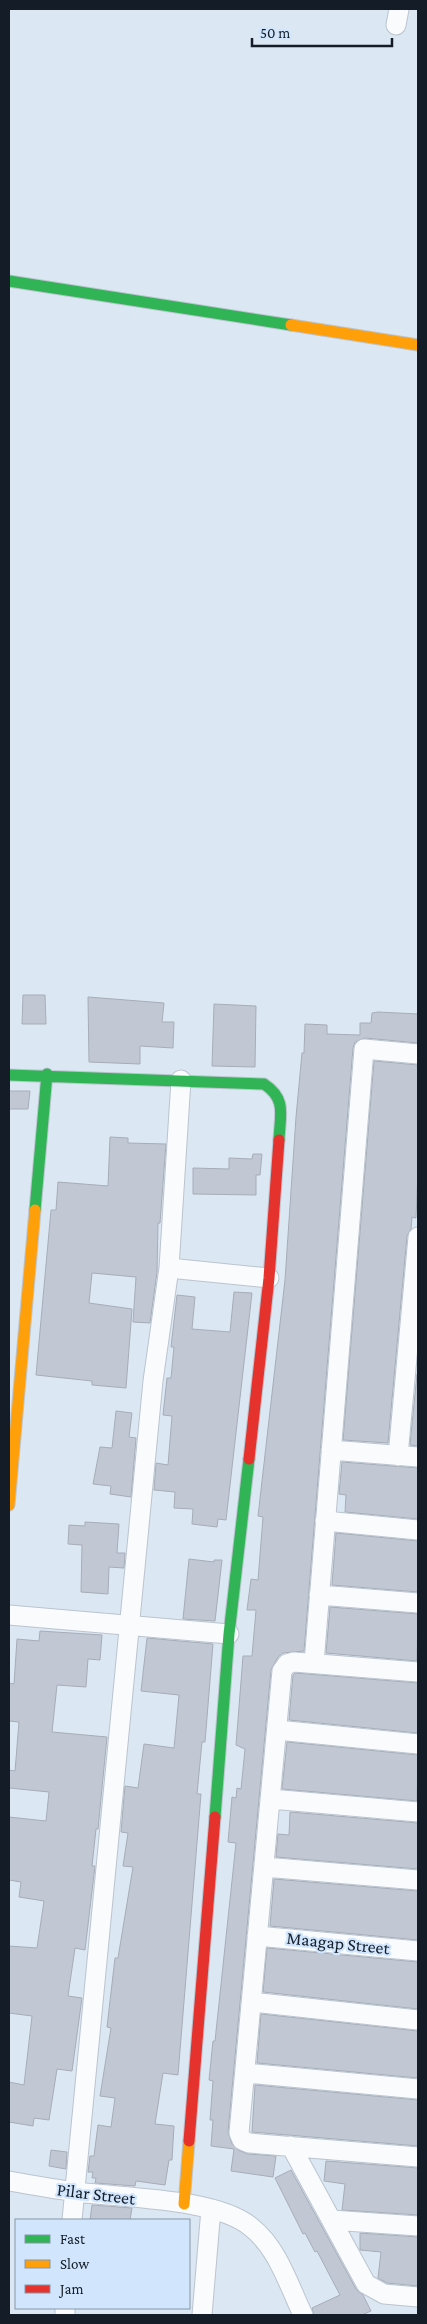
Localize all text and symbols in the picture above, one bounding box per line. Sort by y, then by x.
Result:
scale bar [252,15,392,47]
text: 50 m [260,25,290,41]
street label: Maagap Street [285,1928,392,1958]
street label: Pilar Street [56,2179,137,2209]
legend [15,2219,190,2309]
text: Fast [60,2231,86,2247]
text: Slow [60,2256,90,2272]
text: Jam [58,2281,83,2298]

